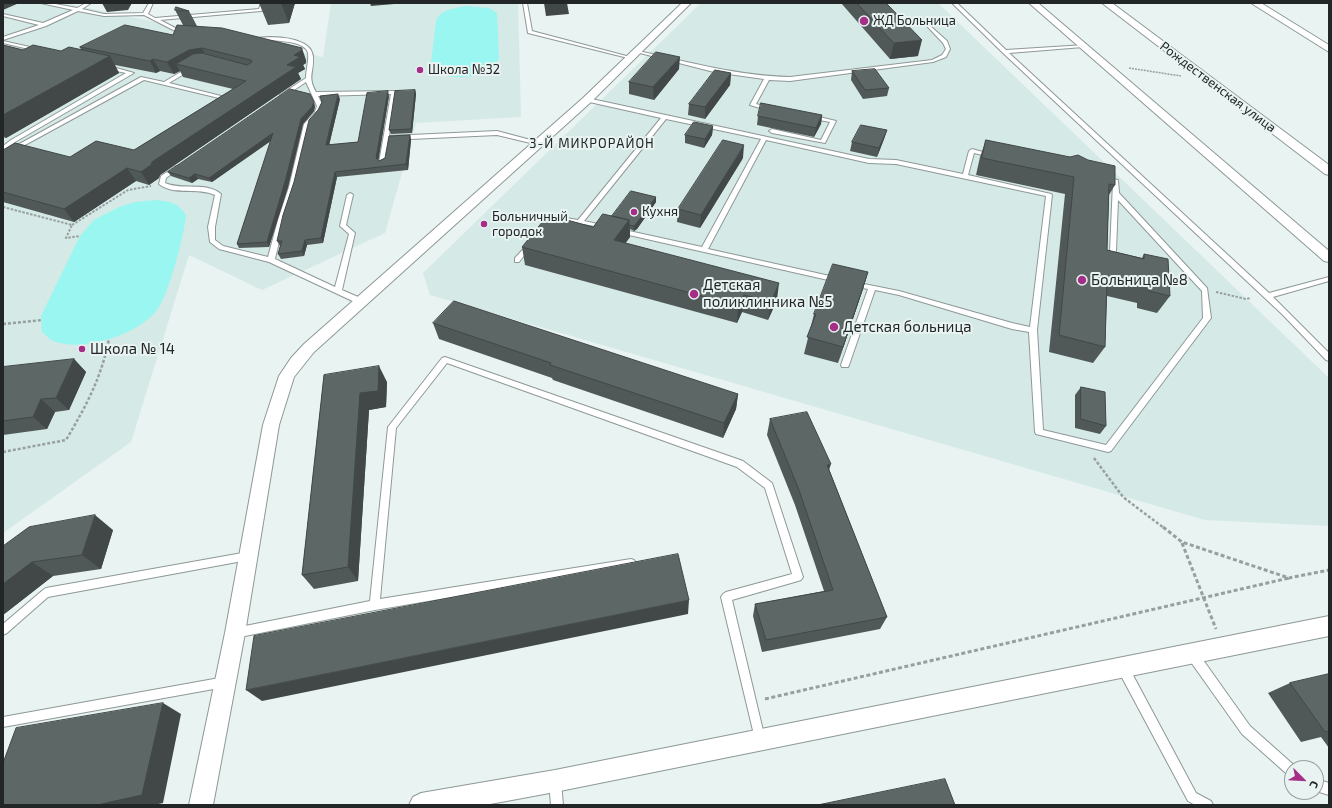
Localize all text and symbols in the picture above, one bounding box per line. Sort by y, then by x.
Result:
place label: ЖД Больница [873,13,956,29]
marker: ЖД Больница [858,15,870,27]
street label: Рождественская улица [1157,38,1279,136]
place label: Школа №32 [428,62,500,78]
marker: Школа №32 [415,65,425,75]
district label: 3-Й МИКРОРАЙОН [529,136,655,152]
place label: Кухня [642,204,678,220]
marker: Кухня [629,207,639,217]
place label: Больничный городок [492,209,568,240]
marker: Больничный городок [479,219,489,229]
place label: Больница №8 [1091,271,1188,289]
marker: Больница №8 [1076,274,1088,286]
place label: Детская поликлинника №5 [703,276,833,311]
marker: Детская поликлинника №5 [688,288,700,300]
place label: Детская больница [843,318,972,336]
marker: Детская больница [828,321,840,333]
place label: Школа № 14 [90,340,175,358]
marker: Школа № 14 [77,344,87,354]
north arrow [1284,760,1324,800]
text: С [1307,779,1322,790]

